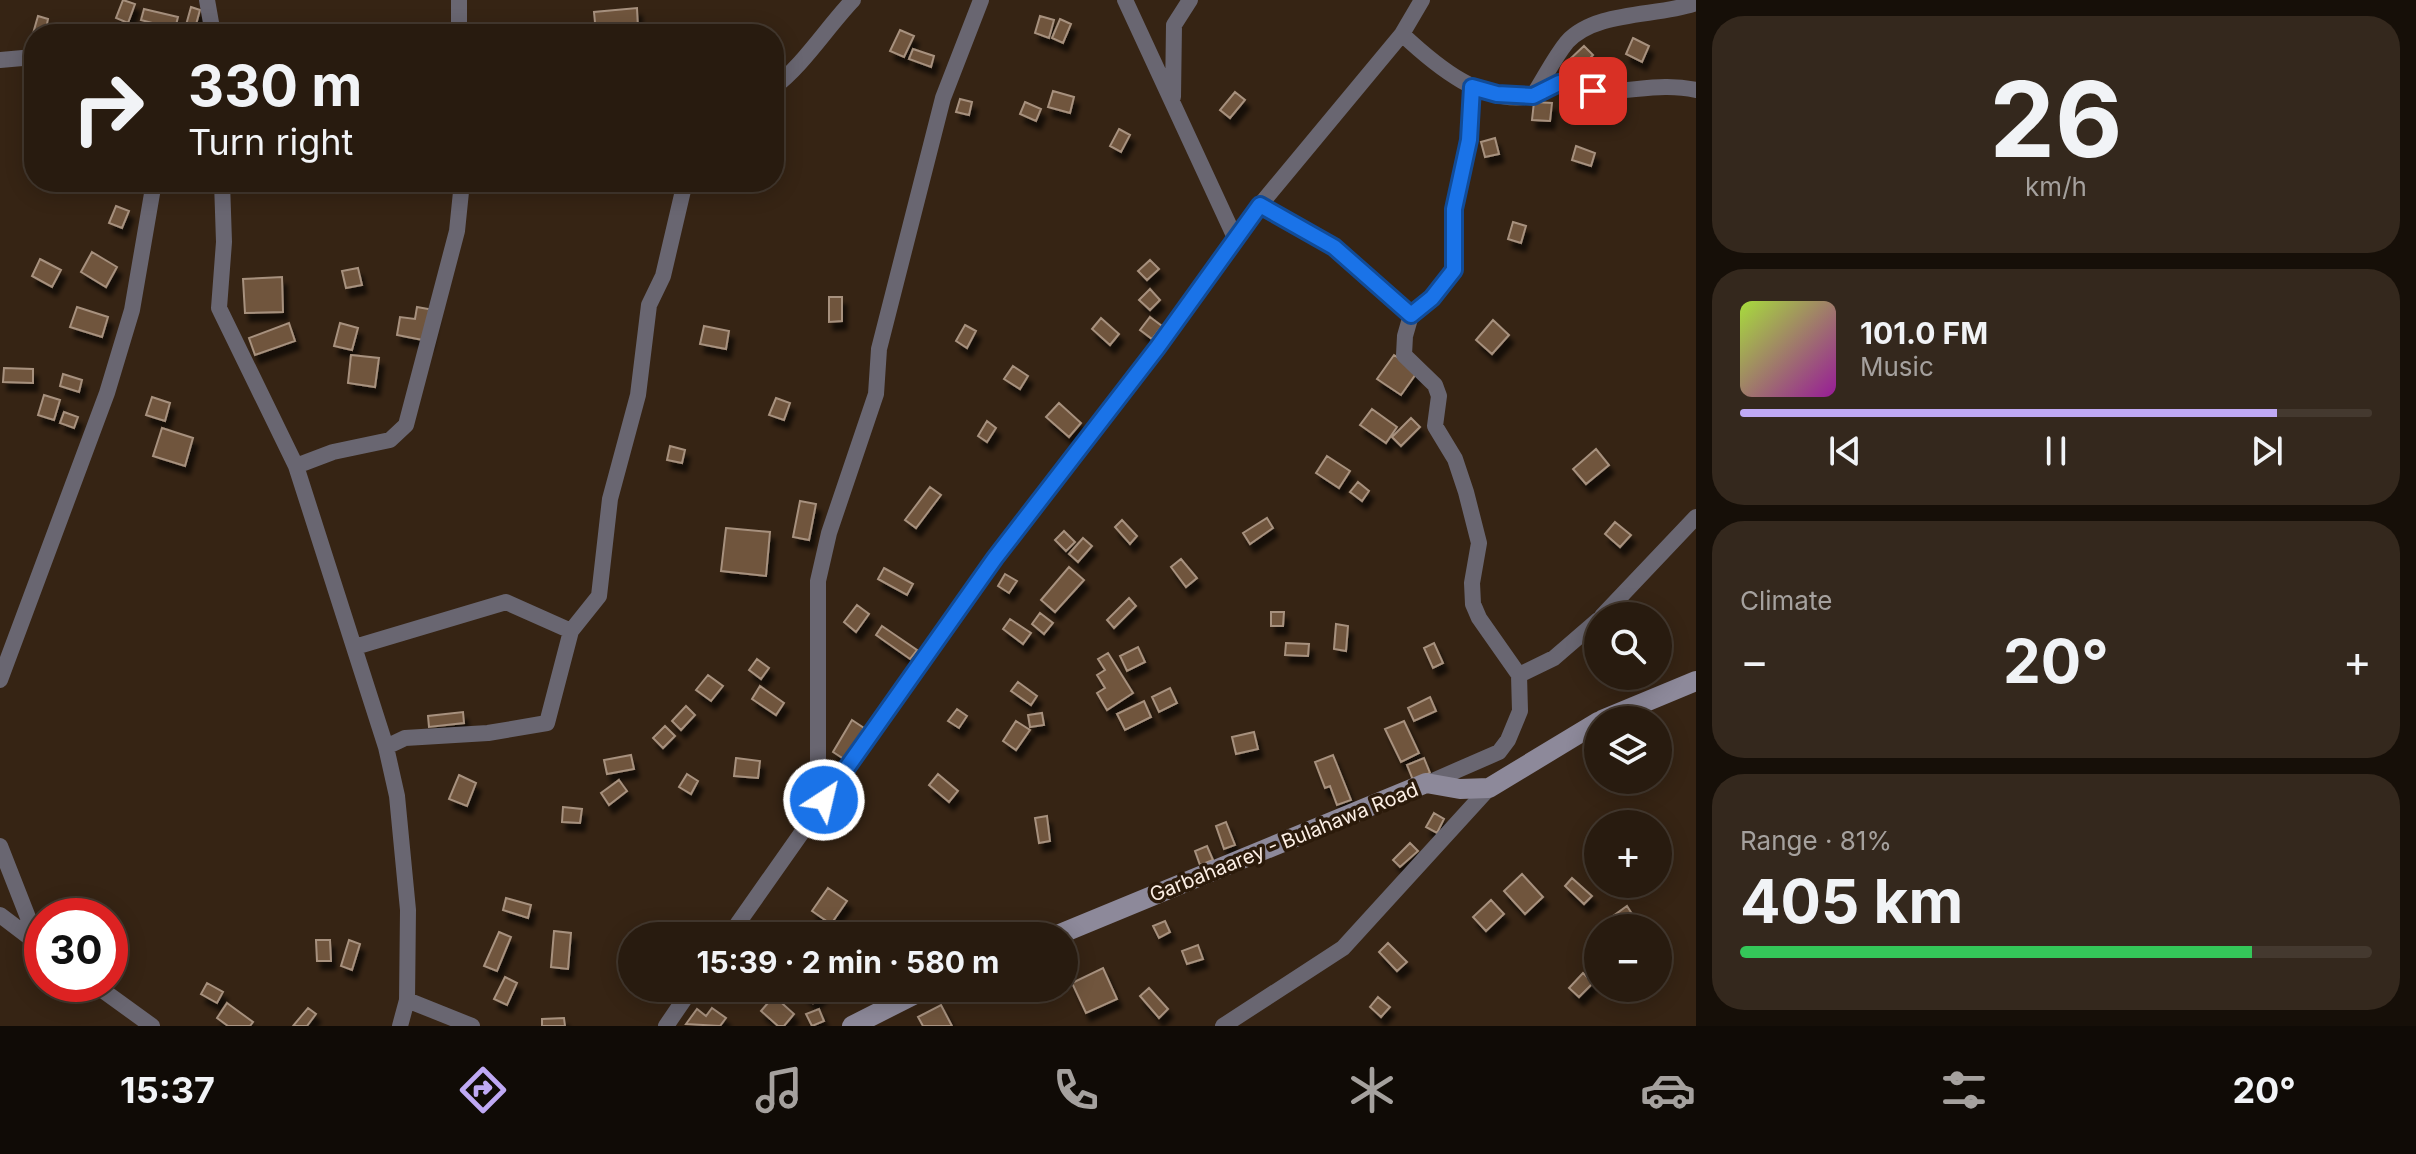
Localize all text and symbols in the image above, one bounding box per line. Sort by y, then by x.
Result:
text: 330 m [188,52,362,120]
icon: right [56,56,160,160]
text: 26 [1989,56,2123,182]
pin [1559,57,1627,125]
icon: arrive [1571,69,1615,113]
text: Turn right [188,120,353,164]
text: km/h [2025,171,2087,202]
text: 101.0 FM [1860,315,1988,351]
text: Music [1860,351,1934,382]
icon: previous [1823,429,1867,473]
icon: pause [2034,429,2078,473]
icon: next [2245,429,2289,473]
text: Climate [1740,585,1832,616]
map controls [1584,602,1672,1002]
button: search [1584,602,1672,690]
text: 20° [2003,625,2109,697]
text: − [1740,634,1769,688]
text: + [2343,634,2372,688]
button: layers [1584,706,1672,794]
position arrow [782,758,866,842]
street label: Garbahaarey - Bulahawa Road [1146,777,1422,907]
button: + [1584,810,1672,898]
text: Range · 81% [1740,825,1892,856]
text: 405 km [1740,865,1963,937]
speed limit sign: 30 [24,898,128,1002]
button: − [1584,914,1672,1002]
text: 15:39 · 2 min · 580 m [696,944,1000,980]
icon: directions [455,1062,511,1118]
icon: music [751,1062,807,1118]
icon: phone [1048,1062,1104,1118]
icon: climate [1344,1062,1400,1118]
icon: car [1640,1062,1696,1118]
icon: filters [1936,1062,1992,1118]
text: 15:37 [120,1068,215,1112]
text: 20° [2232,1068,2296,1112]

